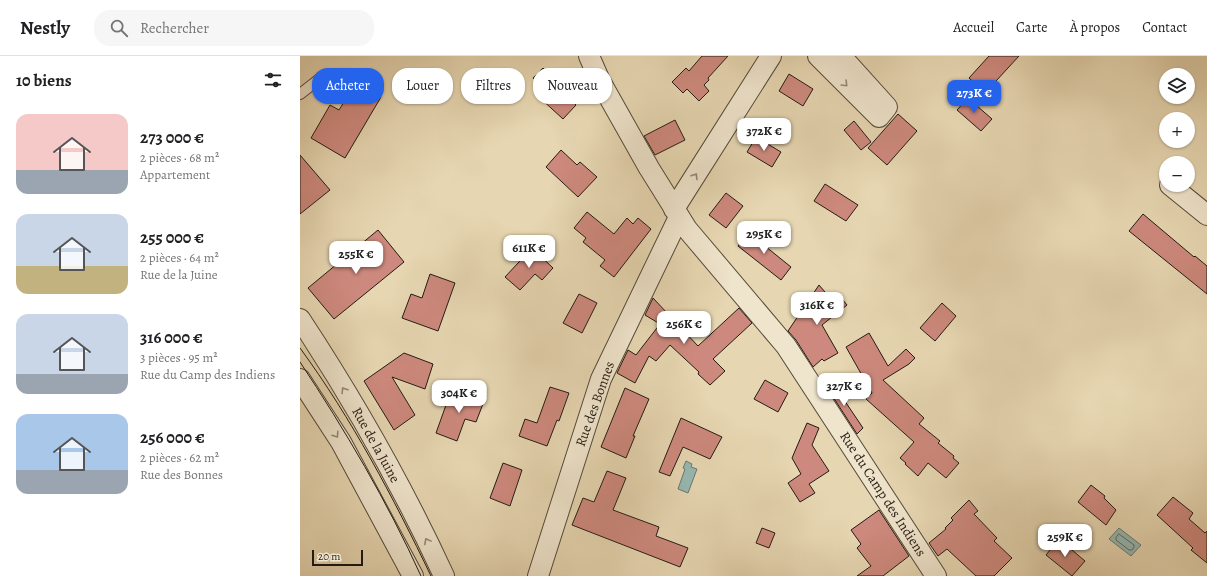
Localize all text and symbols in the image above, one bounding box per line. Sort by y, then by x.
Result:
search box [94,10,374,46]
text: Nestly [20,15,70,41]
icon: search [108,17,130,39]
text: Rechercher [140,18,209,38]
text: Accueil [953,18,994,37]
text: Carte [1016,18,1048,37]
text: À propos [1070,18,1120,37]
text: Contact [1142,18,1187,37]
chip: Acheter [312,68,384,104]
chip: Louer [392,68,453,104]
chip: Filtres [461,68,525,104]
chip: Nouveau [533,68,612,104]
map controls [1159,68,1195,192]
button: layers [1159,68,1195,104]
text: 10 biens [16,69,72,92]
icon: filters [262,69,284,91]
one-way arrow [841,79,848,87]
pin: 273K € [941,80,1007,114]
text: 273K € [956,84,992,101]
button: + [1159,112,1195,148]
pin: 372K € [731,118,797,152]
text: 372K € [746,122,782,139]
text: 273 000 € [140,126,204,149]
icon: home [48,130,96,178]
text: 2 pièces · 68 m² [140,149,219,166]
button: − [1159,156,1195,192]
text: Appartement [140,166,210,183]
one-way arrow [690,173,697,180]
pin: 295K € [731,221,797,255]
text: 295K € [746,225,782,242]
text: 255 000 € [140,226,204,249]
icon: home [48,230,96,278]
pin: 611K € [496,235,562,269]
text: 611K € [512,239,546,256]
pin: 255K € [323,241,389,275]
text: 255K € [338,245,374,262]
text: 2 pièces · 64 m² [140,249,219,266]
text: Rue de la Juine [140,266,218,283]
pin: 316K € [784,292,850,326]
text: 316K € [800,296,834,313]
pin: 256K € [651,311,717,345]
text: 256K € [666,315,702,332]
text: 316 000 € [140,326,203,349]
icon: home [48,330,96,378]
text: 3 pièces · 95 m² [140,349,218,366]
street label: Rue des Bonnes [571,359,619,449]
text: Rue du Camp des Indiens [140,366,275,383]
pin: 327K € [811,373,877,407]
text: 327K € [826,377,862,394]
pin: 304K € [426,380,492,414]
text: 304K € [441,384,477,401]
one-way arrow [342,387,349,394]
street label: Rue de la Juine [347,404,405,486]
text: 256 000 € [140,426,205,449]
street label: Rue du Camp des Indiens [835,428,931,560]
icon: home [48,430,96,478]
one-way arrow [332,431,339,438]
text: 2 pièces · 62 m² [140,449,219,466]
text: Rue des Bonnes [140,466,223,483]
pin: 259K € [1032,524,1098,558]
text: 259K € [1047,528,1083,545]
one-way arrow [425,537,432,545]
scale bar [312,548,363,567]
text: 20 m [318,549,340,564]

